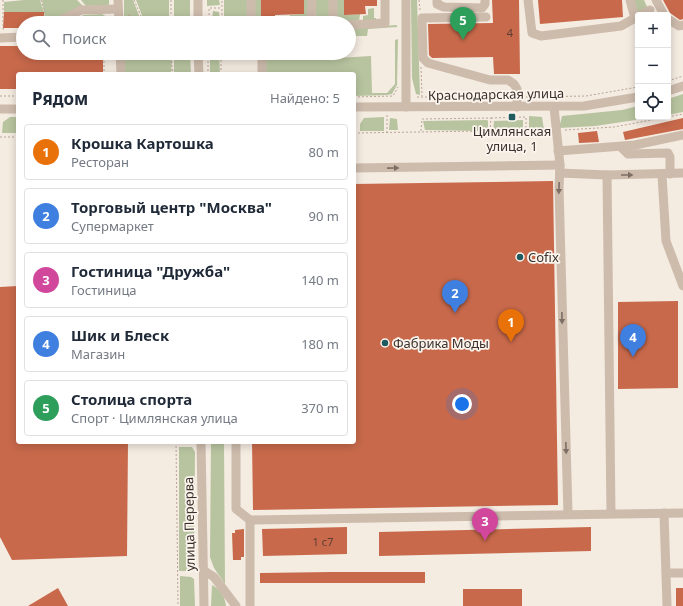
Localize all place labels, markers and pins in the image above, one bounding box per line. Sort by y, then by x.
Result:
pin: 5 [450,7,476,40]
marker: Цимлянская улица, 1 [507,112,517,122]
place label: Цимлянская улица, 1 [473,122,551,155]
place label: Cofix [528,248,559,266]
marker: Cofix [515,252,525,262]
pin: 2 [442,280,468,313]
pin: 1 [498,309,524,342]
pin: 4 [620,324,646,357]
place label: Фабрика Моды [393,334,489,352]
marker: Фабрика Моды [380,338,390,348]
pin: 3 [472,508,498,541]

